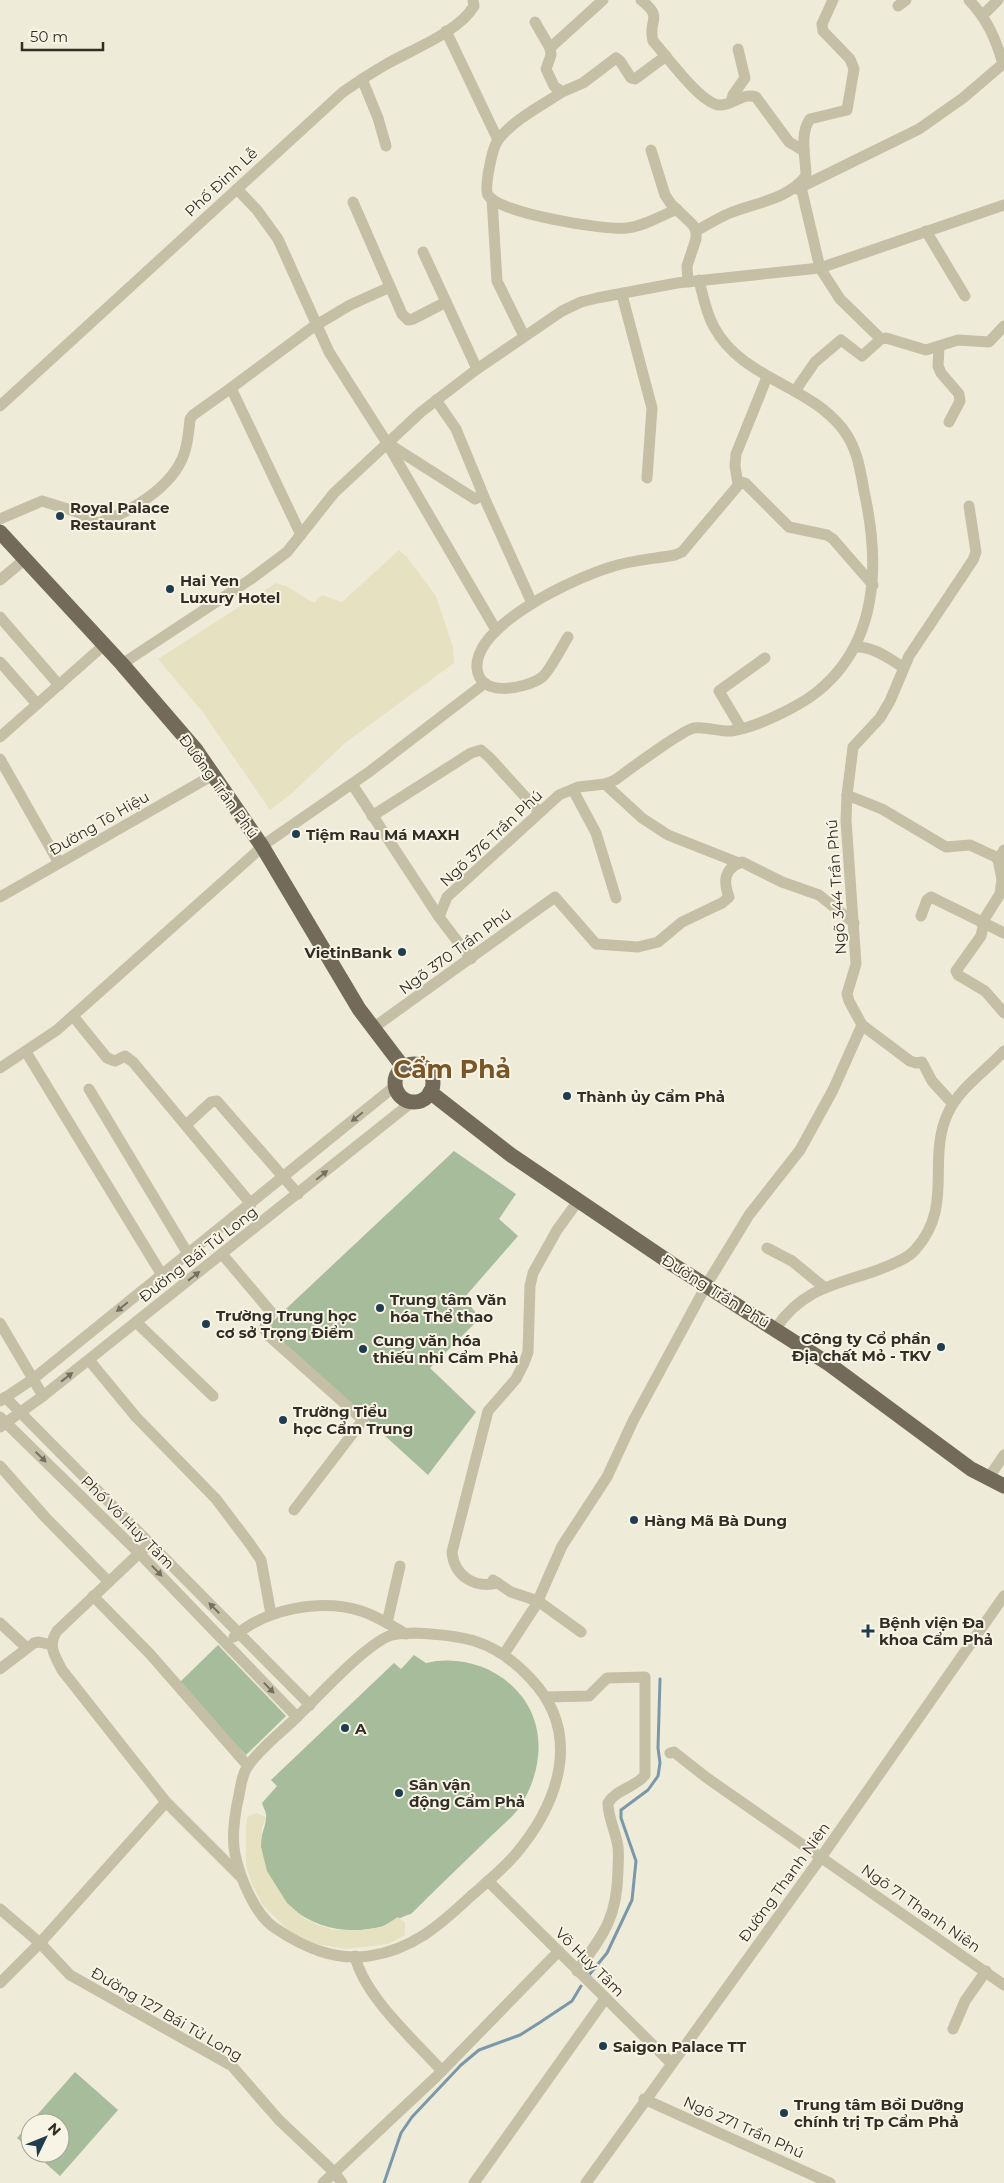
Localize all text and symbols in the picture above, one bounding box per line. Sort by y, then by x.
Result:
scale bar [22,20,104,52]
text: 50 m [30,27,68,46]
street label: Phố Đinh Lễ [181,143,261,221]
place label: Royal Palace Restaurant [70,498,169,534]
marker: Royal Palace Restaurant [54,510,66,522]
place label: Hai Yen Luxury Hotel [180,571,280,607]
marker: Hai Yen Luxury Hotel [164,583,176,595]
street label: Đường Trần Phú [175,730,263,842]
street label: Ngõ 376 Trần Phú [436,786,546,890]
street label: Đường Tô Hiệu [46,787,152,859]
street label: Ngõ 344 Trần Phú [822,819,850,955]
place label: Tiệm Rau Má MAXH [306,825,460,844]
marker: Tiệm Rau Má MAXH [290,828,302,840]
street label: Ngõ 370 Trần Phú [395,904,515,998]
place label: VietinBank [304,943,392,962]
marker: VietinBank [396,946,408,958]
district label: Cẩm Phả [393,1054,511,1084]
place label: Thành ủy Cẩm Phả [577,1087,725,1106]
marker: Thành ủy Cẩm Phả [561,1090,573,1102]
one-way arrow [351,1112,364,1123]
one-way arrow [315,1170,328,1181]
street label: Đường Bái Tử Long [135,1202,261,1306]
street label: Đường Trần Phú [658,1250,774,1332]
one-way arrow [188,1271,201,1282]
place label: Trung tâm Văn hóa Thể thao [390,1290,507,1326]
one-way arrow [116,1302,129,1313]
marker: Trung tâm Văn hóa Thể thao [374,1302,386,1314]
place label: Trường Trung học cơ sở Trọng Điểm [216,1306,357,1342]
marker: Trường Trung học cơ sở Trọng Điểm [200,1318,212,1330]
place label: Công ty Cổ phần Địa chất Mỏ - TKV [792,1329,932,1365]
place label: Cung văn hóa thiếu nhi Cẩm Phả [373,1331,519,1367]
marker: Công ty Cổ phần Địa chất Mỏ - TKV [935,1341,947,1353]
marker: Cung văn hóa thiếu nhi Cẩm Phả [357,1343,369,1355]
one-way arrow [60,1372,73,1383]
place label: Trường Tiểu học Cẩm Trung [293,1402,413,1438]
marker: Trường Tiểu học Cẩm Trung [277,1414,289,1426]
one-way arrow [34,1451,46,1463]
street label: Phố Võ Huy Tâm [77,1471,179,1573]
place label: Hàng Mã Bà Dung [644,1511,787,1530]
marker: Hàng Mã Bà Dung [628,1514,640,1526]
one-way arrow [151,1565,163,1577]
one-way arrow [208,1602,220,1614]
place label: Bệnh viện Đa khoa Cẩm Phả [879,1613,993,1649]
marker: Bệnh viện Đa khoa Cẩm Phả [861,1624,875,1638]
one-way arrow [263,1682,275,1694]
place label: A [354,1719,367,1738]
marker: A [339,1722,351,1734]
place label: Sân vận động Cẩm Phả [409,1775,525,1811]
marker: Sân vận động Cẩm Phả [393,1787,405,1799]
street label: Đường Thanh Niên [734,1818,834,1946]
street label: Ngõ 71 Thanh Niên [858,1860,984,1956]
street label: Võ Huy Tâm [551,1923,629,2001]
street label: Đường 127 Bái Tử Long [88,1963,246,2065]
place label: Saigon Palace TT [613,2037,747,2056]
marker: Saigon Palace TT [597,2040,609,2052]
street label: Ngõ 271 Trần Phú [681,2092,807,2162]
place label: Trung tâm Bồi Dưỡng chính trị Tp Cẩm Phả [794,2095,964,2131]
marker: Trung tâm Bồi Dưỡng chính trị Tp Cẩm Phả [778,2107,790,2119]
north arrow [20,2113,70,2163]
text: N [44,2119,65,2139]

